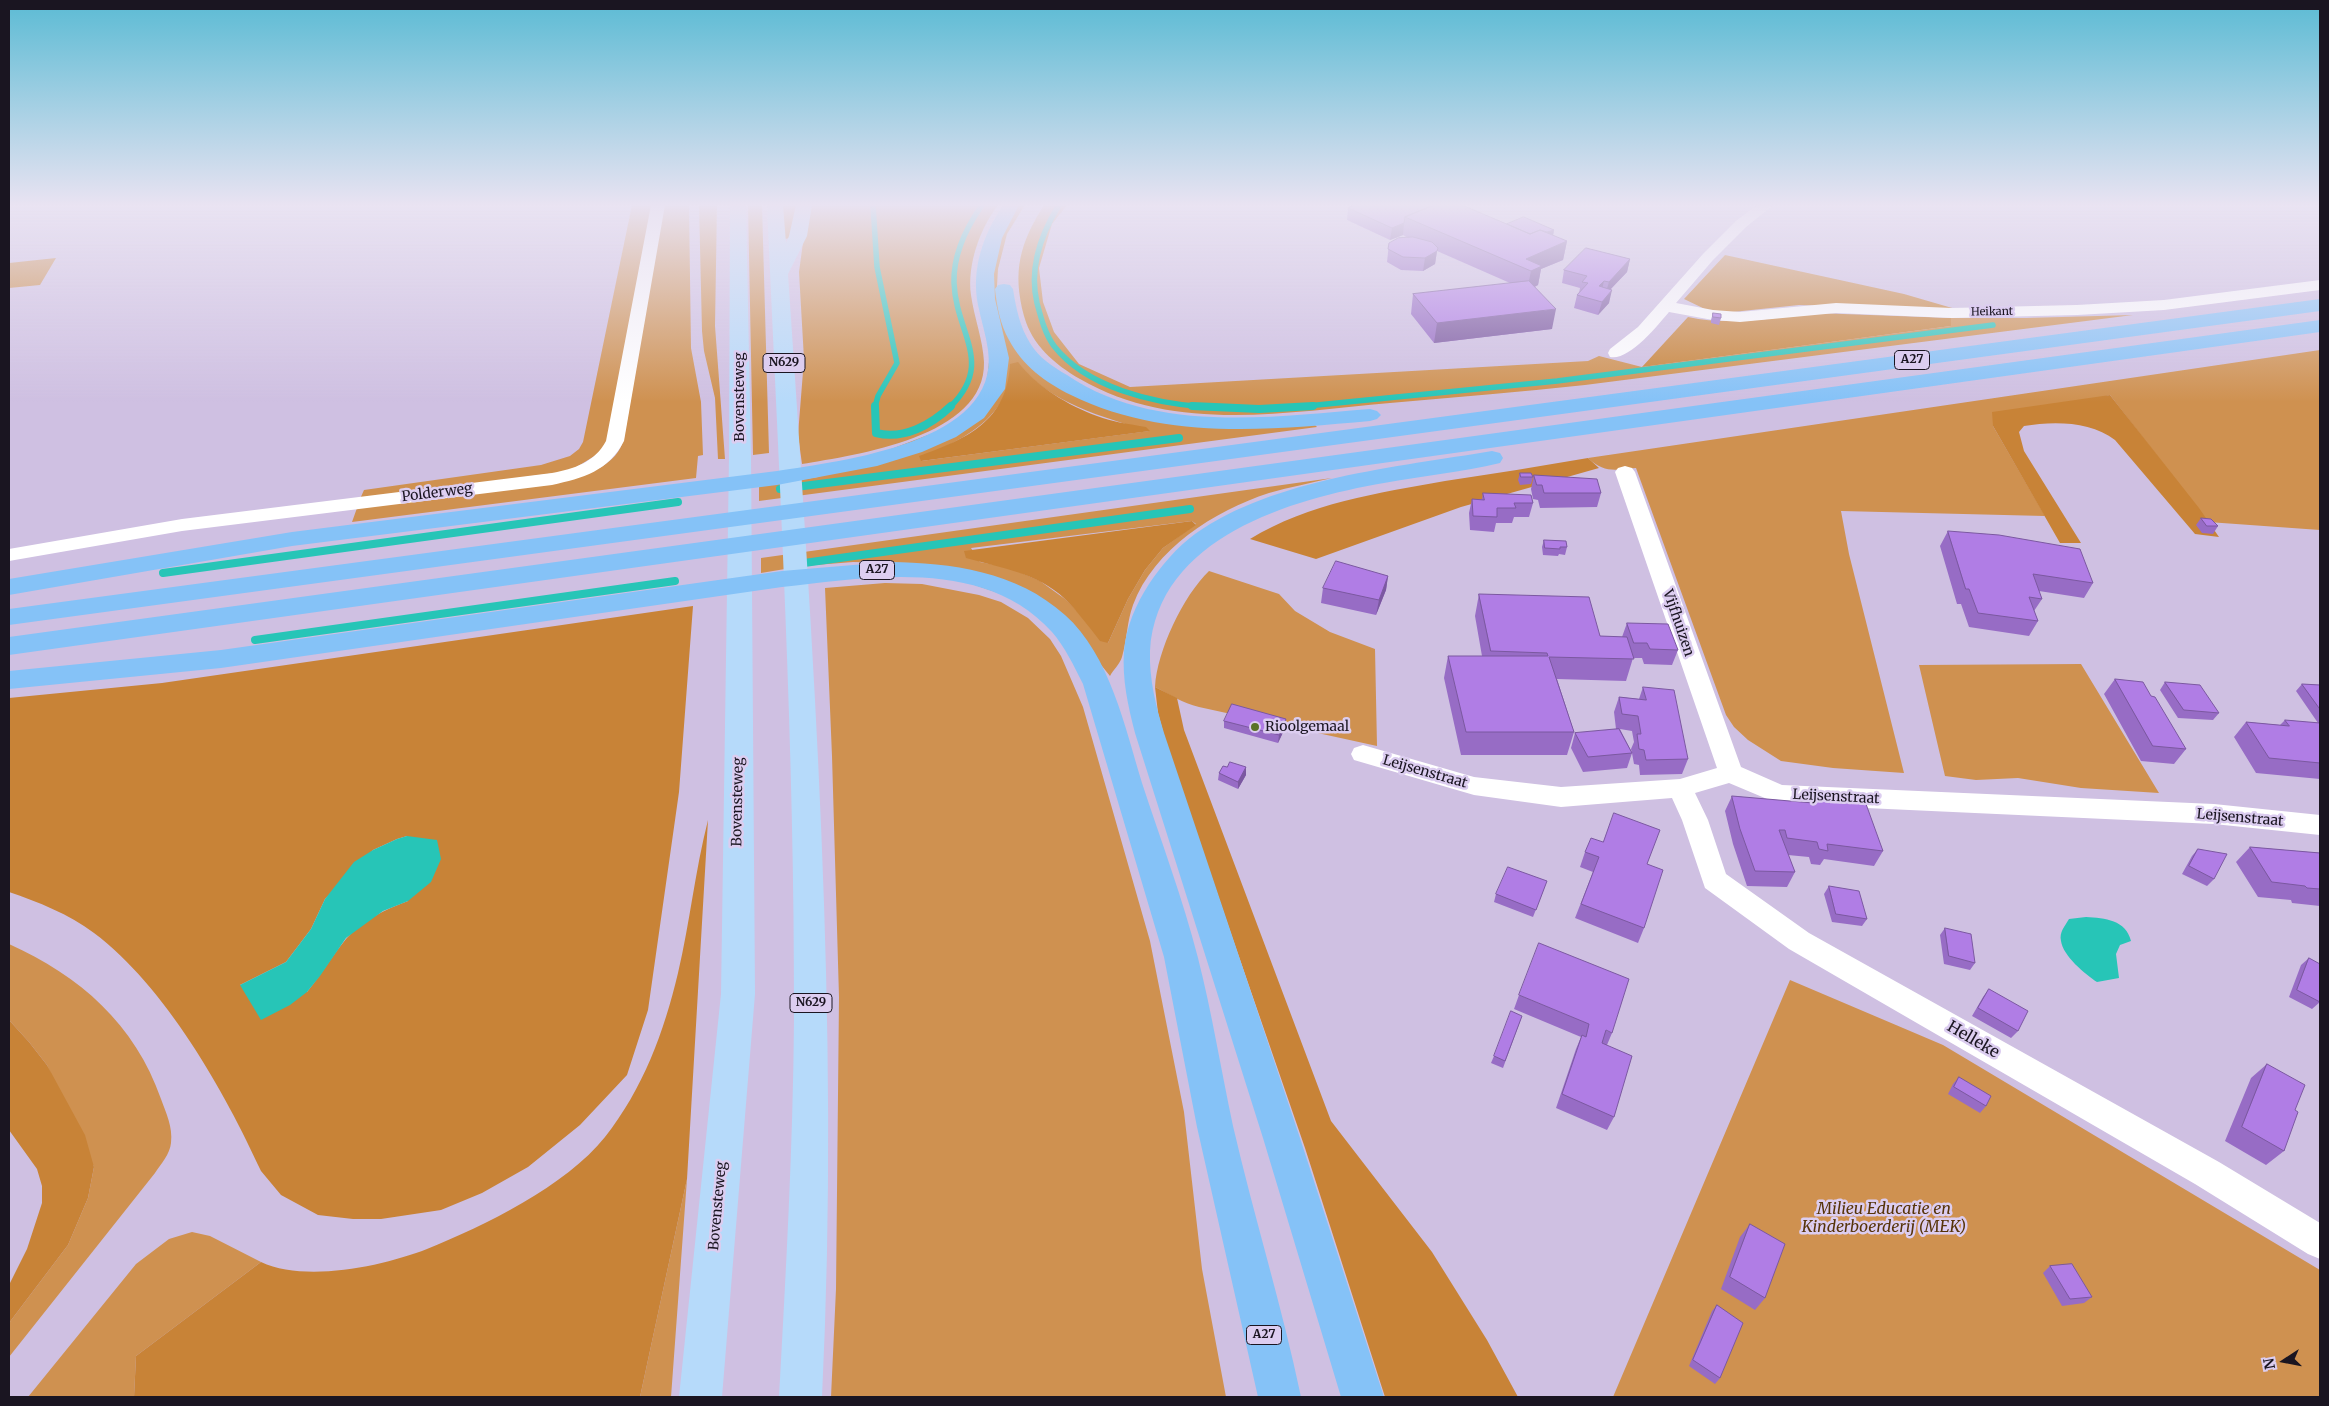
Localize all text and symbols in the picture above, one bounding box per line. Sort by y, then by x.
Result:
street label: Heikant [1971,305,2013,319]
road number: A27 [1894,350,1930,370]
street label: Bovensteweg [732,352,748,442]
road number: N629 [763,353,805,372]
street label: Polderweg [401,480,473,506]
road number: A27 [860,560,894,580]
street label: Vijfhuizen [1659,587,1697,659]
place label: Rioolgemaal [1265,719,1349,735]
marker: Rioolgemaal [1249,721,1261,733]
street label: Leijsenstraat [1381,752,1469,792]
street label: Bovensteweg [729,757,747,847]
street label: Leijsenstraat [1792,786,1880,808]
street label: Leijsenstraat [2196,806,2284,830]
road number: N629 [790,994,832,1012]
street label: Helleke [1943,1017,2003,1063]
street label: Bovensteweg [706,1161,730,1251]
park label: Milieu Educatie en Kinderboerderij (MEK) [1802,1199,1966,1237]
road number: A27 [1246,1326,1282,1344]
north arrow [2259,1336,2309,1386]
text: N [2259,1357,2279,1371]

